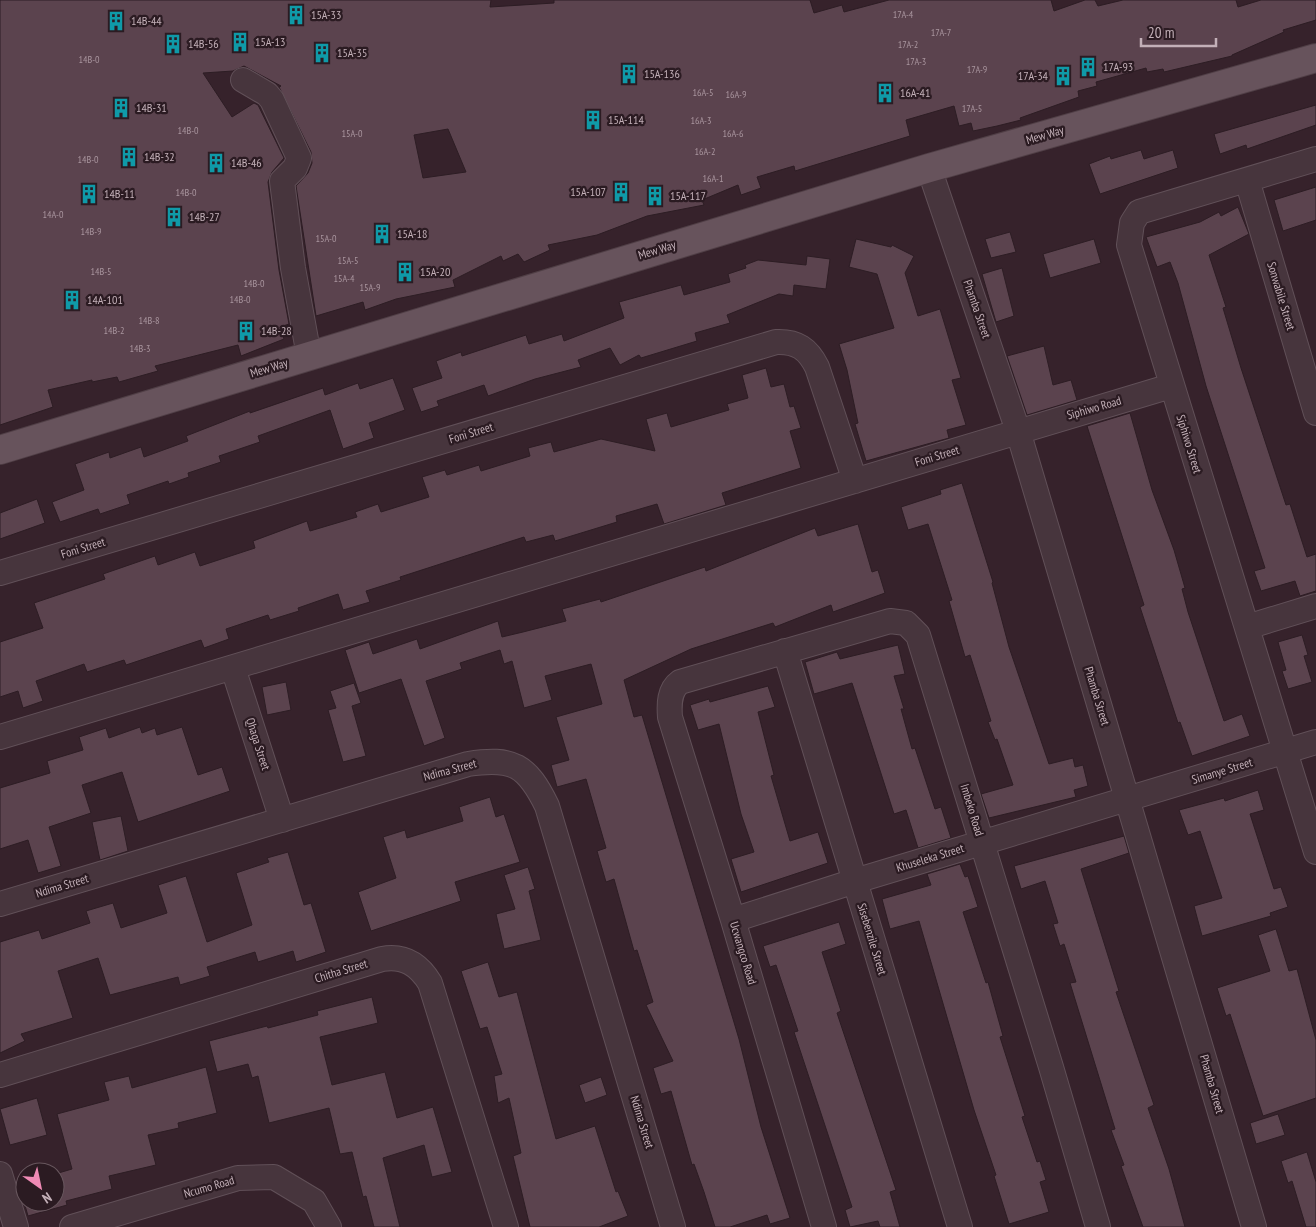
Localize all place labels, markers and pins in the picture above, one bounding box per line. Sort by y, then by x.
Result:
building icon: 15A-33 [285,4,307,26]
place label: 15A-33 [311,7,341,22]
building icon: 14B-44 [105,10,127,32]
place label: 14B-44 [131,13,162,28]
building icon: 15A-13 [229,31,251,53]
building icon: 14B-56 [162,33,184,55]
place label: 15A-13 [255,34,285,49]
place label: 14B-56 [188,36,219,51]
building icon: 15A-35 [311,42,333,64]
place label: 15A-35 [337,45,367,60]
building icon: 17A-93 [1077,56,1099,78]
place label: 17A-93 [1103,59,1133,74]
building icon: 15A-136 [618,63,640,85]
building icon: 17A-34 [1052,65,1074,87]
place label: 15A-136 [644,66,680,81]
place label: 17A-34 [1018,68,1049,83]
building icon: 16A-41 [874,82,896,104]
place label: 16A-41 [900,85,930,100]
building icon: 14B-31 [110,97,132,119]
place label: 14B-31 [136,100,167,115]
building icon: 15A-114 [582,109,604,131]
place label: 15A-114 [608,112,644,127]
building icon: 14B-32 [118,146,140,168]
place label: 14B-32 [144,149,175,164]
building icon: 14B-46 [205,152,227,174]
place label: 14B-46 [231,155,262,170]
building icon: 15A-107 [610,181,632,203]
building icon: 14B-11 [78,183,100,205]
place label: 15A-107 [570,184,606,199]
building icon: 15A-117 [644,185,666,207]
place label: 14B-11 [104,186,135,201]
place label: 15A-117 [670,188,706,203]
building icon: 14B-27 [163,206,185,228]
place label: 14B-27 [189,209,220,224]
building icon: 15A-18 [371,223,393,245]
place label: 15A-18 [397,226,427,241]
building icon: 15A-20 [394,261,416,283]
place label: 15A-20 [420,264,450,279]
building icon: 14A-101 [61,289,83,311]
place label: 14A-101 [87,292,123,307]
building icon: 14B-28 [235,320,257,342]
place label: 14B-28 [261,323,292,338]

